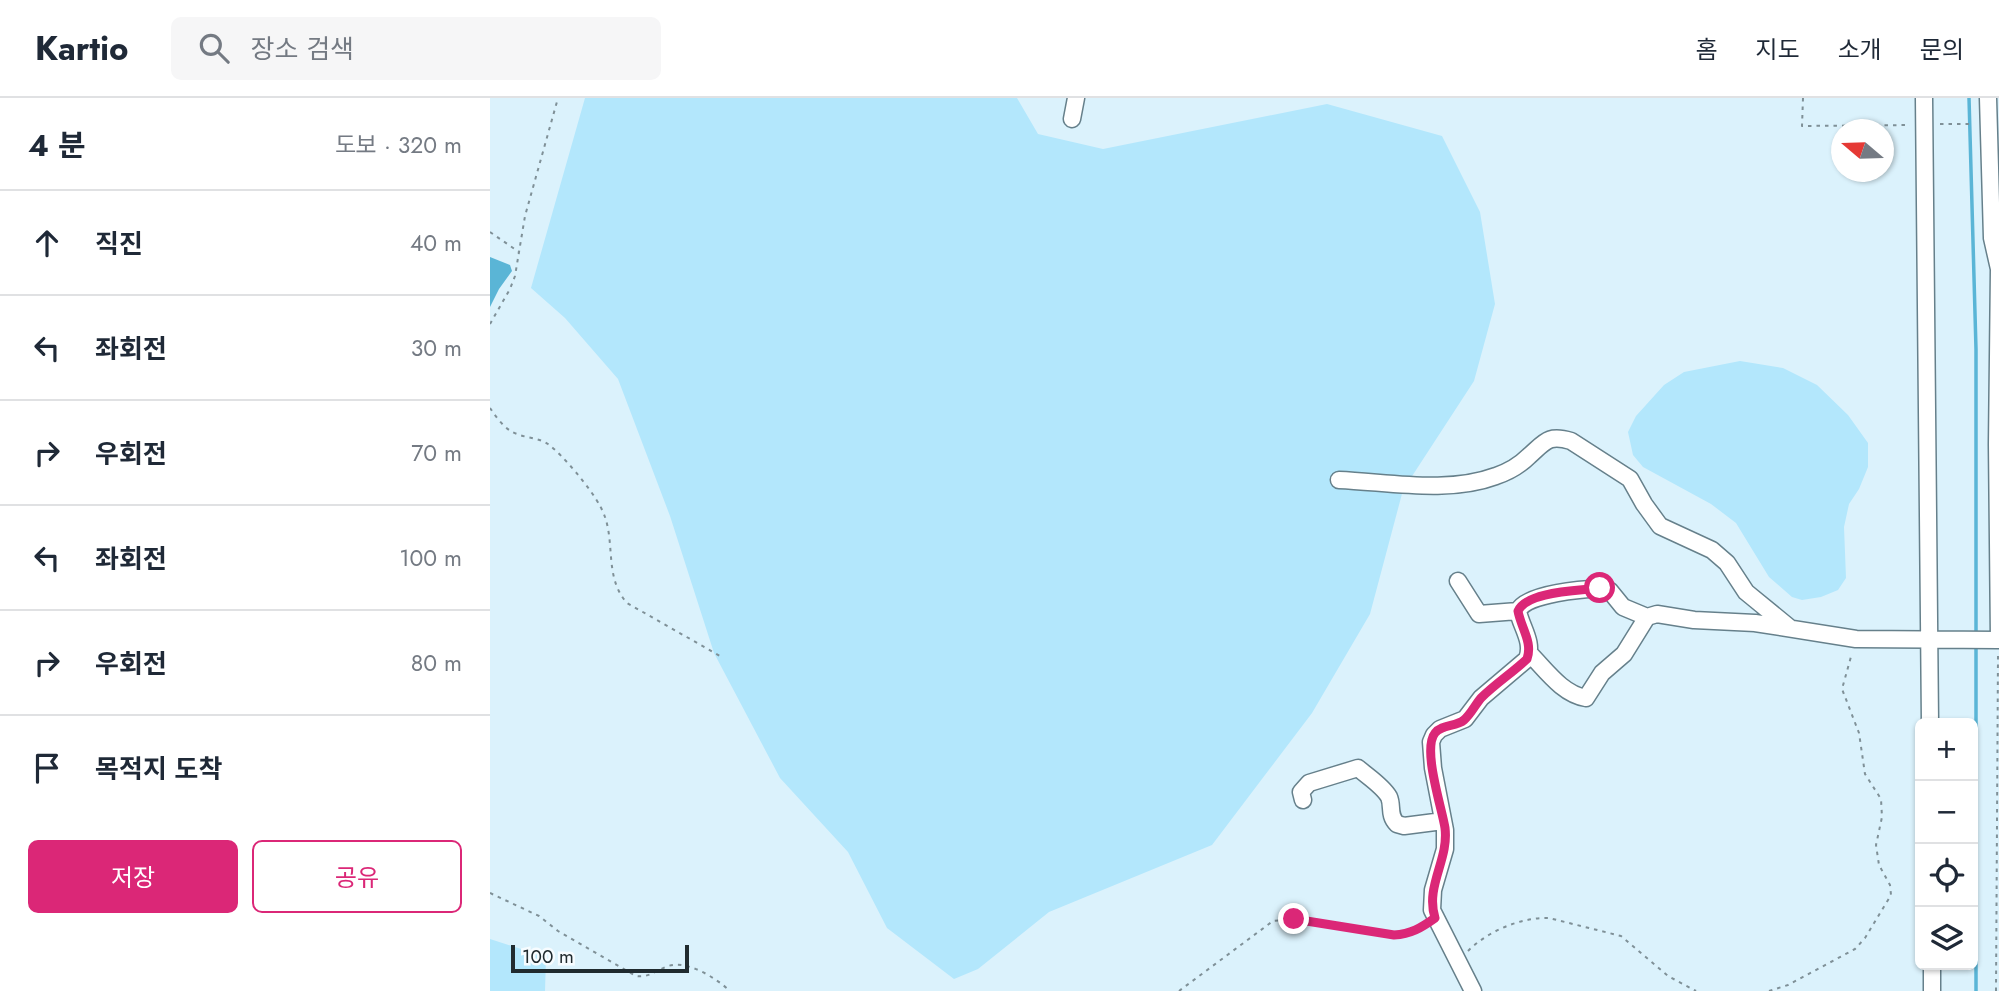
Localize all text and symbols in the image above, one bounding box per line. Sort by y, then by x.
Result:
search box [171,17,661,80]
text: Kartio [35,25,129,72]
icon: search [195,29,233,67]
text: 장소 검색 [251,30,354,68]
text: 홈 [1695,32,1717,67]
text: 지도 [1755,32,1800,67]
text: 소개 [1838,32,1882,67]
text: 문의 [1920,32,1964,67]
north arrow [1831,119,1894,182]
text: 4 분 [28,124,86,167]
text: 도보 · 320 m [335,128,462,162]
icon: ahead [28,224,66,262]
text: 직진 [95,225,143,263]
text: 40 m [410,226,462,260]
icon: left [28,329,66,367]
text: 좌회전 [95,330,167,368]
text: 30 m [411,331,462,365]
icon: right [28,434,66,472]
text: 우회전 [95,435,167,473]
text: 70 m [411,436,462,470]
icon: left [28,539,66,577]
text: 좌회전 [95,540,167,578]
text: 100 m [399,541,462,575]
route start [1584,572,1615,603]
icon: right [28,644,66,682]
text: 우회전 [95,645,167,683]
text: 80 m [411,646,462,680]
map controls [1915,718,1978,970]
button: + [1915,718,1978,781]
icon: arrive [28,749,66,787]
text: 목적지 도착 [95,750,222,788]
button: − [1915,781,1978,844]
button: 저장 [28,840,238,913]
button: 공유 [252,840,462,913]
button: locate [1915,844,1978,907]
route end [1278,903,1309,934]
button: layers [1915,907,1978,970]
scale bar [511,942,690,974]
text: 100 m [522,943,574,970]

